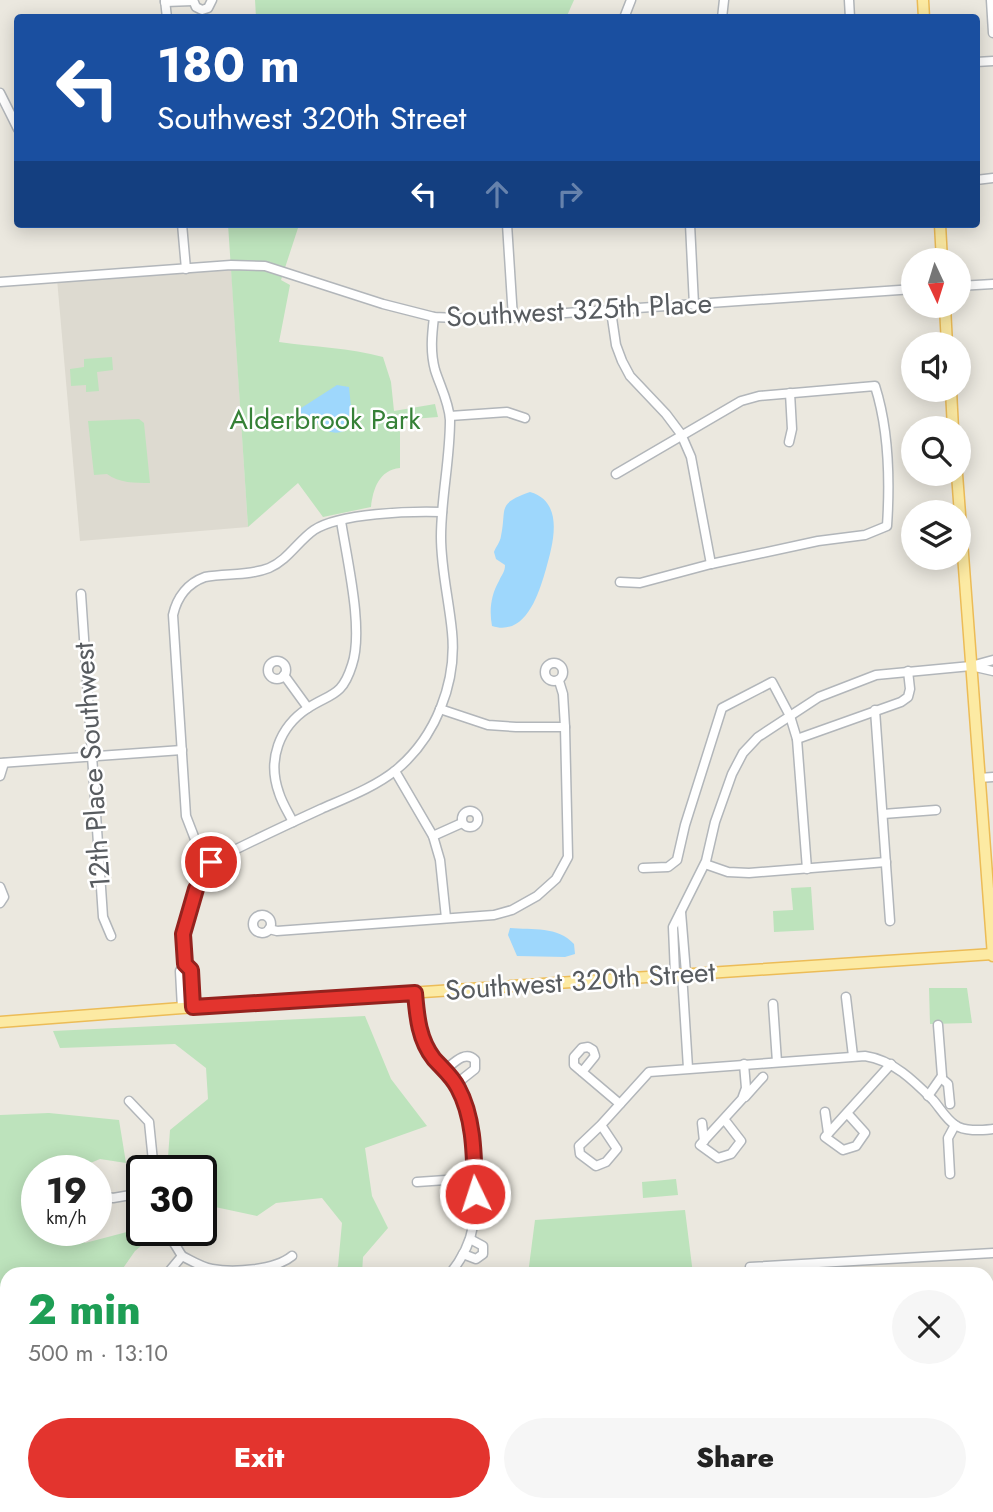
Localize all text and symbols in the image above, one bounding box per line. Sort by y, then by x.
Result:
text: 180 m [157,30,300,100]
icon: left [42,42,133,133]
text: Southwest 320th Street [157,95,466,141]
icon: left [405,175,443,213]
icon: ahead [478,175,516,213]
icon: right [551,175,589,213]
north arrow [901,248,971,318]
map controls [901,248,971,570]
street label: Southwest 325th Place [445,283,713,337]
button: sound [901,332,971,402]
park label: Alderbrook Park [229,399,421,440]
button: search [901,416,971,486]
button: layers [901,500,971,570]
street label: 12th Place Southwest [63,641,121,891]
pin [181,832,241,892]
icon: arrive [192,843,230,881]
street label: Southwest 320th Street [444,951,717,1011]
speed limit sign: 30 [126,1155,217,1246]
position arrow [438,1157,512,1231]
text: 19 [46,1166,87,1216]
text: km/h [46,1205,87,1231]
text: 2 min [28,1279,141,1340]
button: close [892,1290,966,1364]
text: 500 m · 13:10 [28,1336,168,1370]
button: Exit [28,1418,490,1498]
button: Share [504,1418,966,1498]

